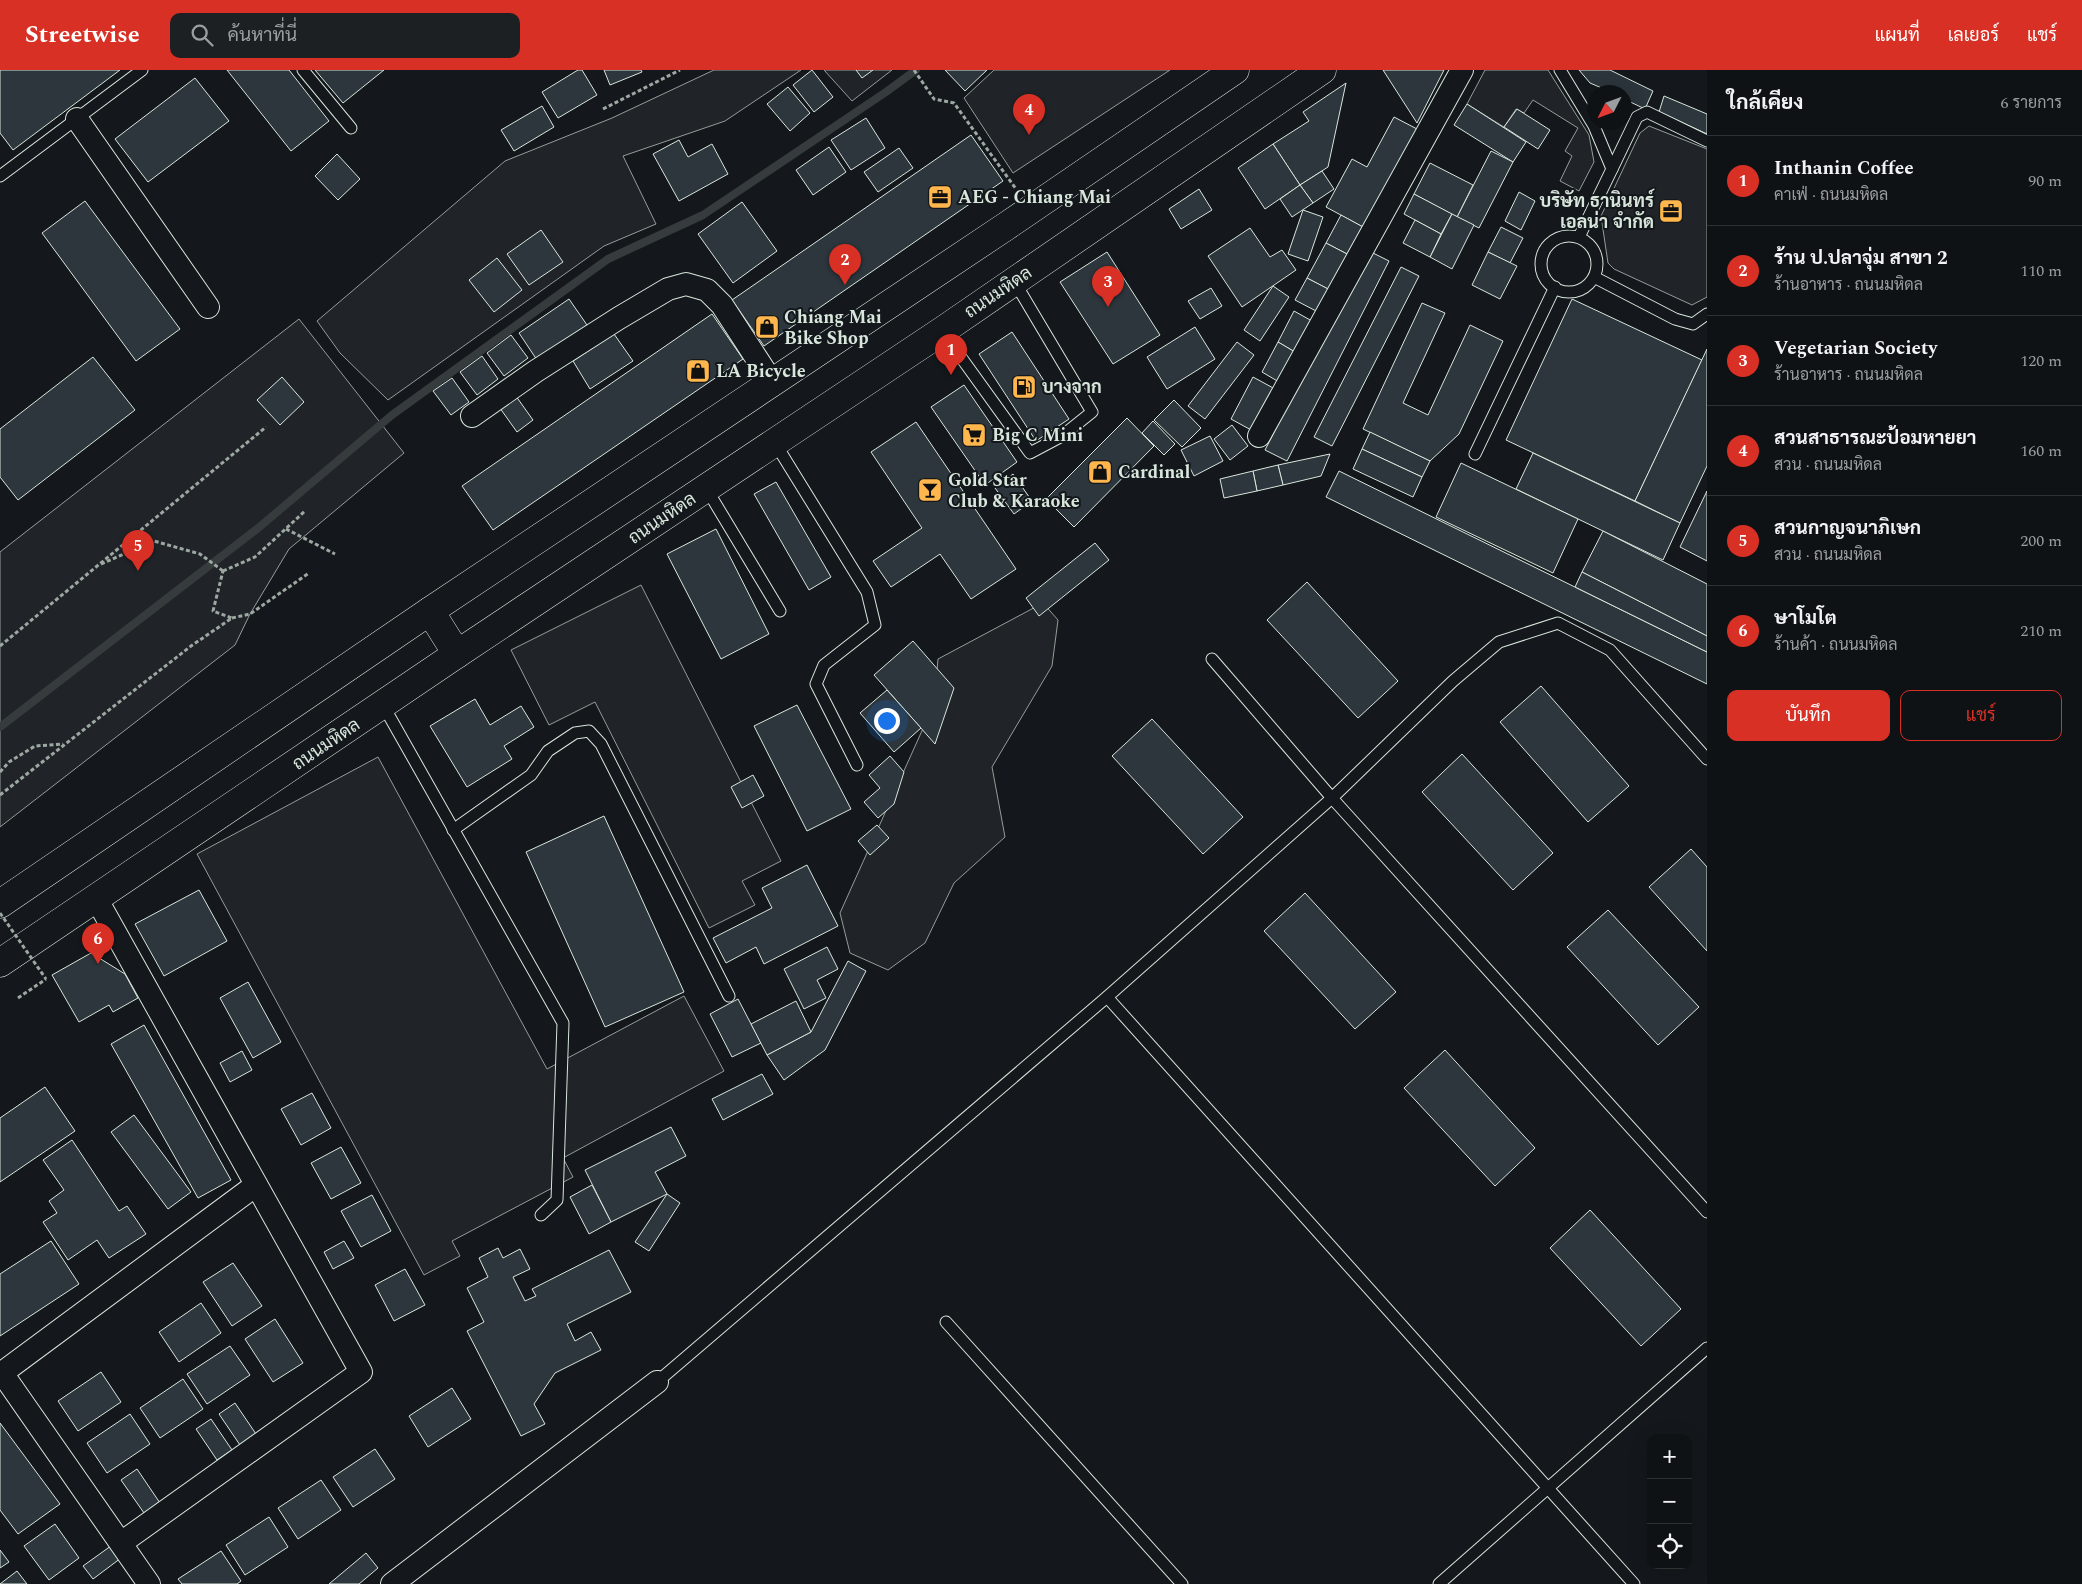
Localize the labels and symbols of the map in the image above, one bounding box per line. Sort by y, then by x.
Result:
north arrow [1587,85,1632,130]
pin: 4 [1013,94,1045,135]
office icon: AEG - Chiang Mai [927,184,953,210]
place label: AEG - Chiang Mai [958,184,1111,211]
place label: บริษัท ธานินทร์ เอลน่า จำกัด [1539,188,1655,236]
office icon: บริษัท ธานินทร์ เอลน่า จำกัด [1658,198,1684,224]
pin: 2 [829,244,861,285]
street label: ถนนมหิดล [959,260,1038,325]
pin: 3 [1092,266,1124,307]
place label: Chiang Mai Bike Shop [784,304,882,352]
shop icon: Chiang Mai Bike Shop [754,314,780,340]
pin: 1 [935,334,967,375]
shop icon: LA Bicycle [685,358,711,384]
place label: LA Bicycle [716,358,806,385]
fuel station icon: บางจาก [1011,374,1037,400]
place label: บางจาก [1042,374,1102,401]
supermarket icon: Big C Mini [961,422,987,448]
place label: Big C Mini [992,422,1083,449]
shop icon: Cardinal [1087,459,1113,485]
place label: Cardinal [1118,459,1191,486]
place label: Gold Star Club & Karaoke [948,467,1080,515]
bar icon: Gold Star Club & Karaoke [917,477,943,503]
street label: ถนนมหิดล [623,486,702,551]
pin: 5 [122,530,154,571]
your location [874,708,900,734]
street label: ถนนมหิดล [287,712,366,777]
pin: 6 [82,923,114,964]

